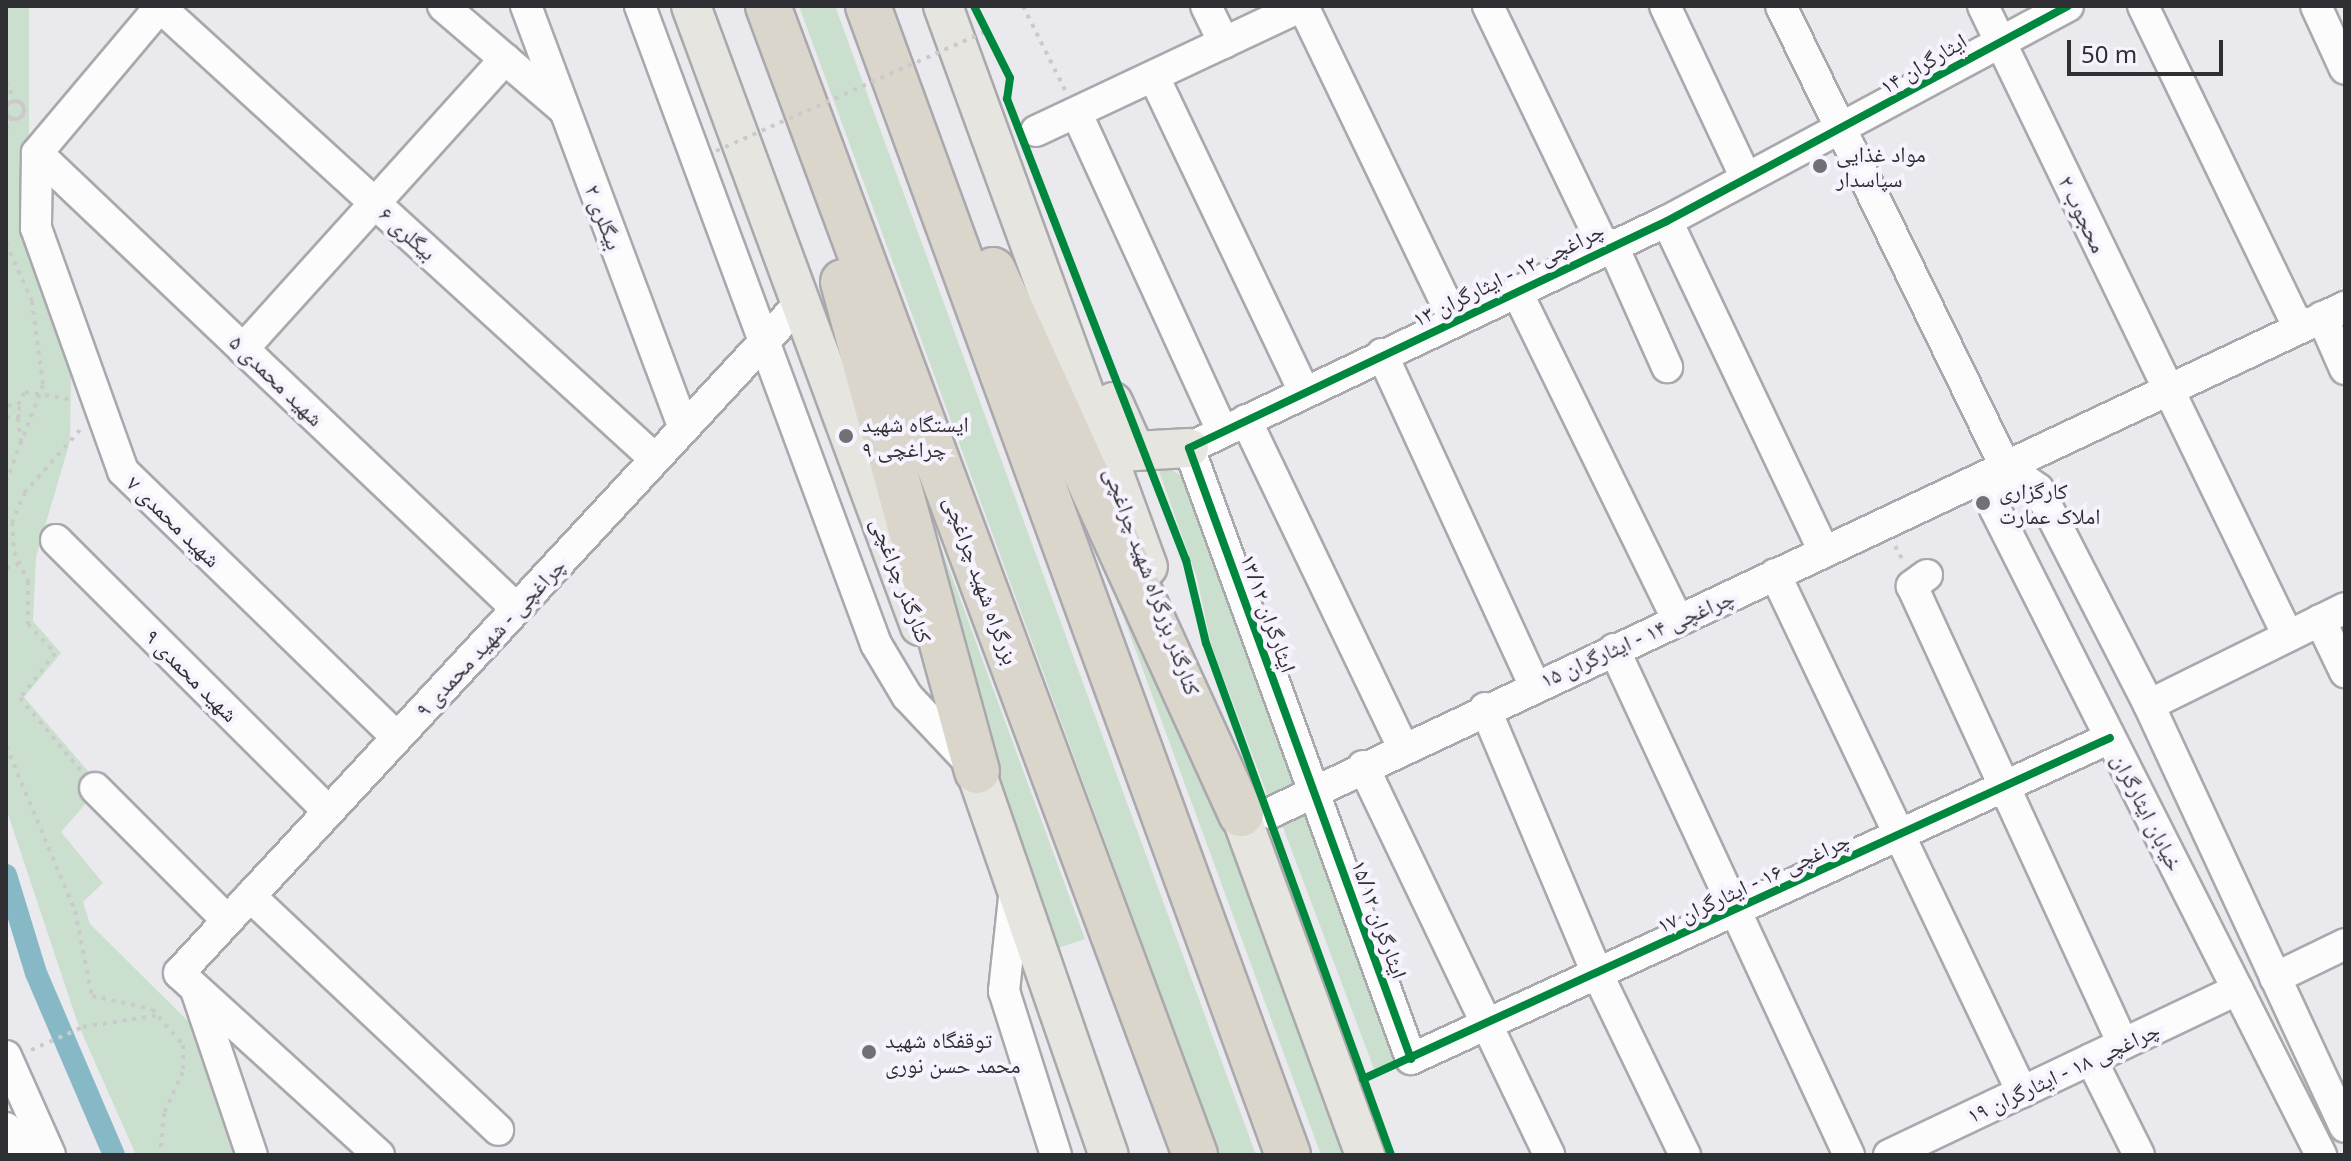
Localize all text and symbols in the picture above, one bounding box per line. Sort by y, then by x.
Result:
scale bar [2071,24,2227,74]
street label: ایثارگران ۱۴ [1875,27,1971,99]
text: 50 m [2081,37,2137,70]
place label: مواد غذایی سپاسدار [1836,140,1926,192]
marker: مواد غذایی سپاسدار [1811,157,1829,175]
street label: محجوب ۲ [2053,171,2113,257]
street label: بیگلری ۲ [580,181,628,253]
street label: بیگلری ۶ [374,201,442,265]
street label: چراغچی ۱۲ - ایثارگران ۱۳ [1408,216,1608,332]
street label: شهید محمدی ۵ [225,329,329,431]
place label: ایستگاه شهید چراغچی ۹ [862,410,969,462]
marker: ایستگاه شهید چراغچی ۹ [837,427,855,445]
street label: کنارگذر بزرگراه شهید چراغچی [1099,463,1207,699]
street label: شهید محمدی ۷ [122,470,226,572]
place label: کارگزاری املاک عمارت [1999,477,2101,528]
street label: بزرگراه شهید چراغچی [939,492,1025,668]
marker: کارگزاری املاک عمارت [1974,494,1992,512]
street label: کنارگذر چراغچی [866,513,938,647]
street label: ایثارگران ۱۳/۱۲ [1235,550,1303,676]
street label: ۹ چراغچی - شهید محمدی [409,552,571,722]
street label: چراغچی ۱۴ - ایثارگران ۱۵ [1536,583,1738,693]
street label: شهید محمدی ۹ [140,623,244,727]
street label: خیابان ایثارگران [2107,749,2189,875]
street label: چراغچی ۱۶ - ایثارگران ۱۷ [1653,826,1853,938]
street label: ایثارگران ۱۵/۱۲ [1346,856,1414,982]
street label: چراغچی ۱۸ - ایثارگران ۱۹ [1963,1016,2163,1128]
place label: توقفگاه شهید محمد حسن نوری [885,1026,1021,1078]
marker: توقفگاه شهید محمد حسن نوری [860,1043,878,1061]

